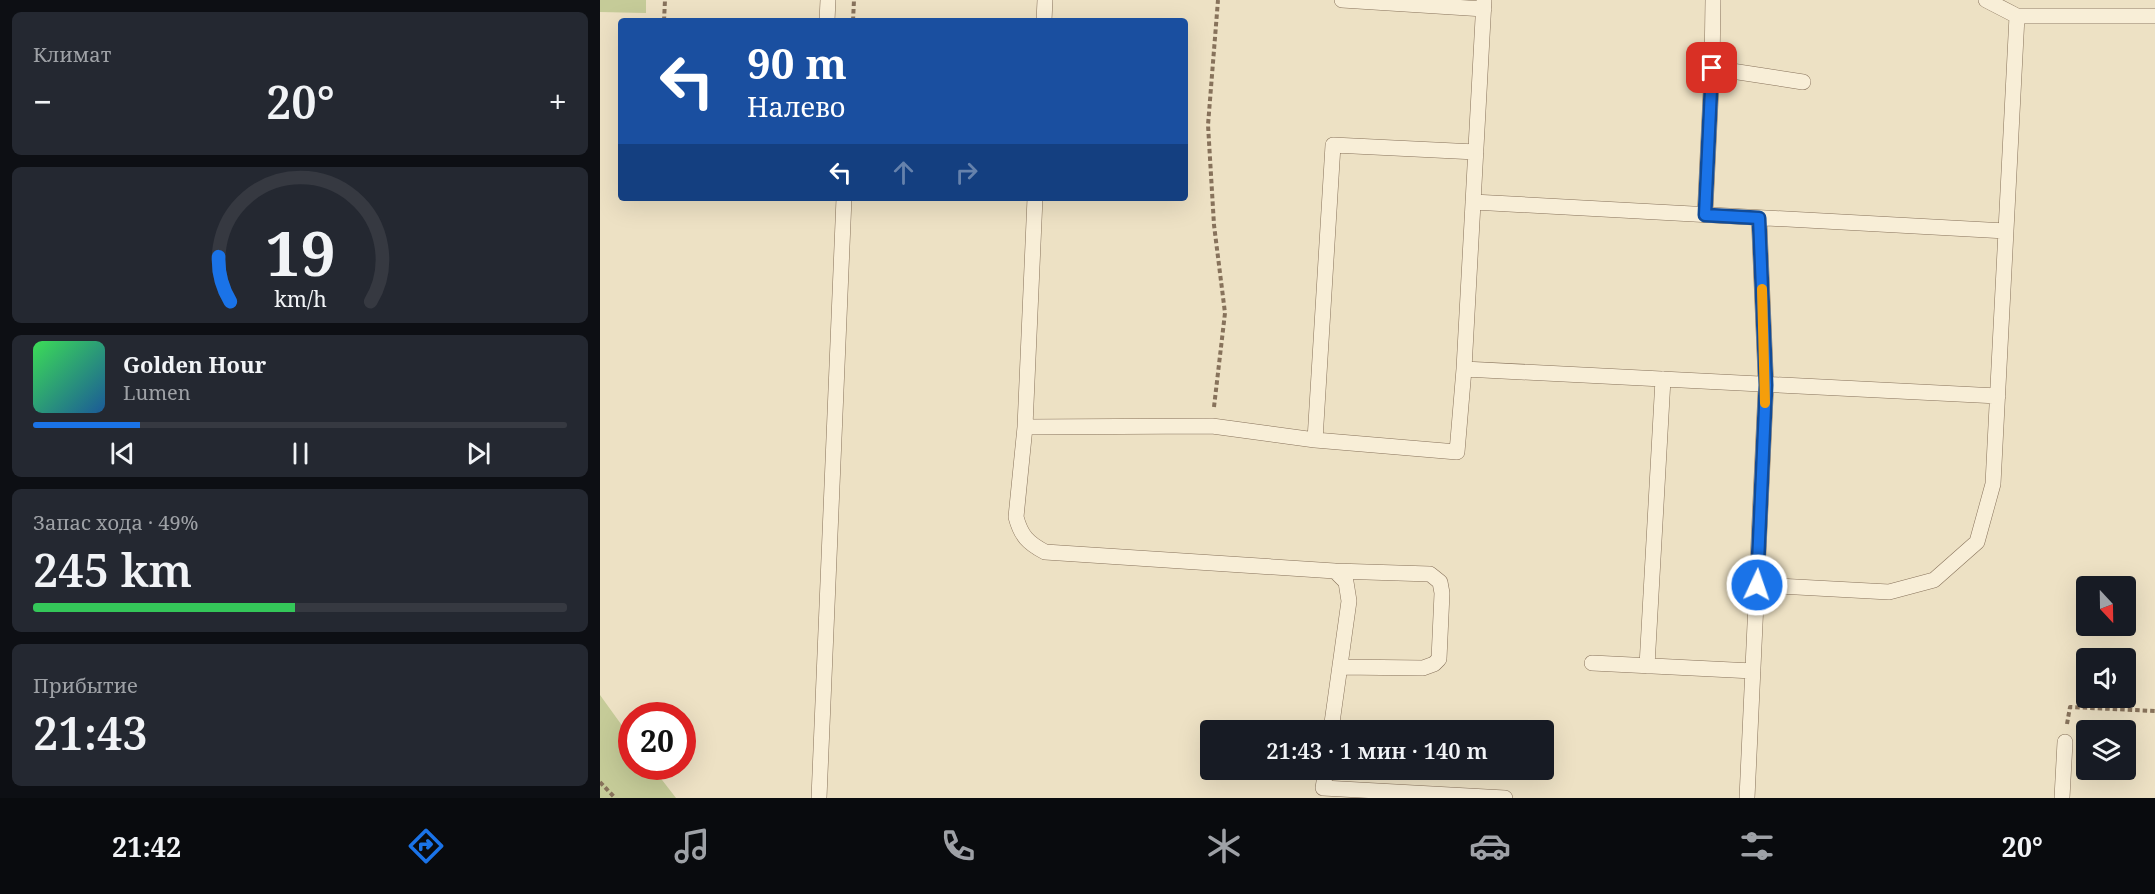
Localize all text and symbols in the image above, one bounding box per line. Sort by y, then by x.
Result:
text: 90 m [747,34,847,91]
text: Климат [33,41,111,68]
icon: left [648,42,726,120]
pin [1686,42,1737,93]
icon: arrive [1695,51,1728,84]
text: 20° [266,71,335,132]
text: − [33,79,52,124]
text: + [549,79,567,124]
text: Налево [747,88,845,125]
icon: left [824,156,857,189]
icon: ahead [887,156,920,189]
icon: right [950,156,983,189]
text: 19 [265,209,335,294]
text: km/h [274,284,327,313]
text: Golden Hour [123,349,266,379]
text: Lumen [123,379,191,406]
icon: previous [106,437,139,470]
icon: pause [284,437,317,470]
icon: next [462,437,495,470]
text: Запас хода · 49% [33,509,198,536]
text: 245 km [33,539,192,600]
position arrow [1725,553,1789,617]
north arrow [2076,576,2136,636]
map controls [2076,576,2136,780]
button: sound [2076,648,2136,708]
text: Прибытие [33,672,138,699]
text: 21:43 [33,702,148,763]
speed limit sign: 20 [618,702,696,780]
button: layers [2076,720,2136,780]
text: 21:43 · 1 мин · 140 m [1266,735,1488,765]
icon: directions [405,825,447,867]
icon: music [671,825,713,867]
icon: phone [937,825,979,867]
icon: climate [1203,825,1245,867]
icon: car [1469,825,1511,867]
icon: filters [1736,825,1778,867]
text: 21:42 [112,828,181,865]
text: 20° [2002,828,2043,865]

